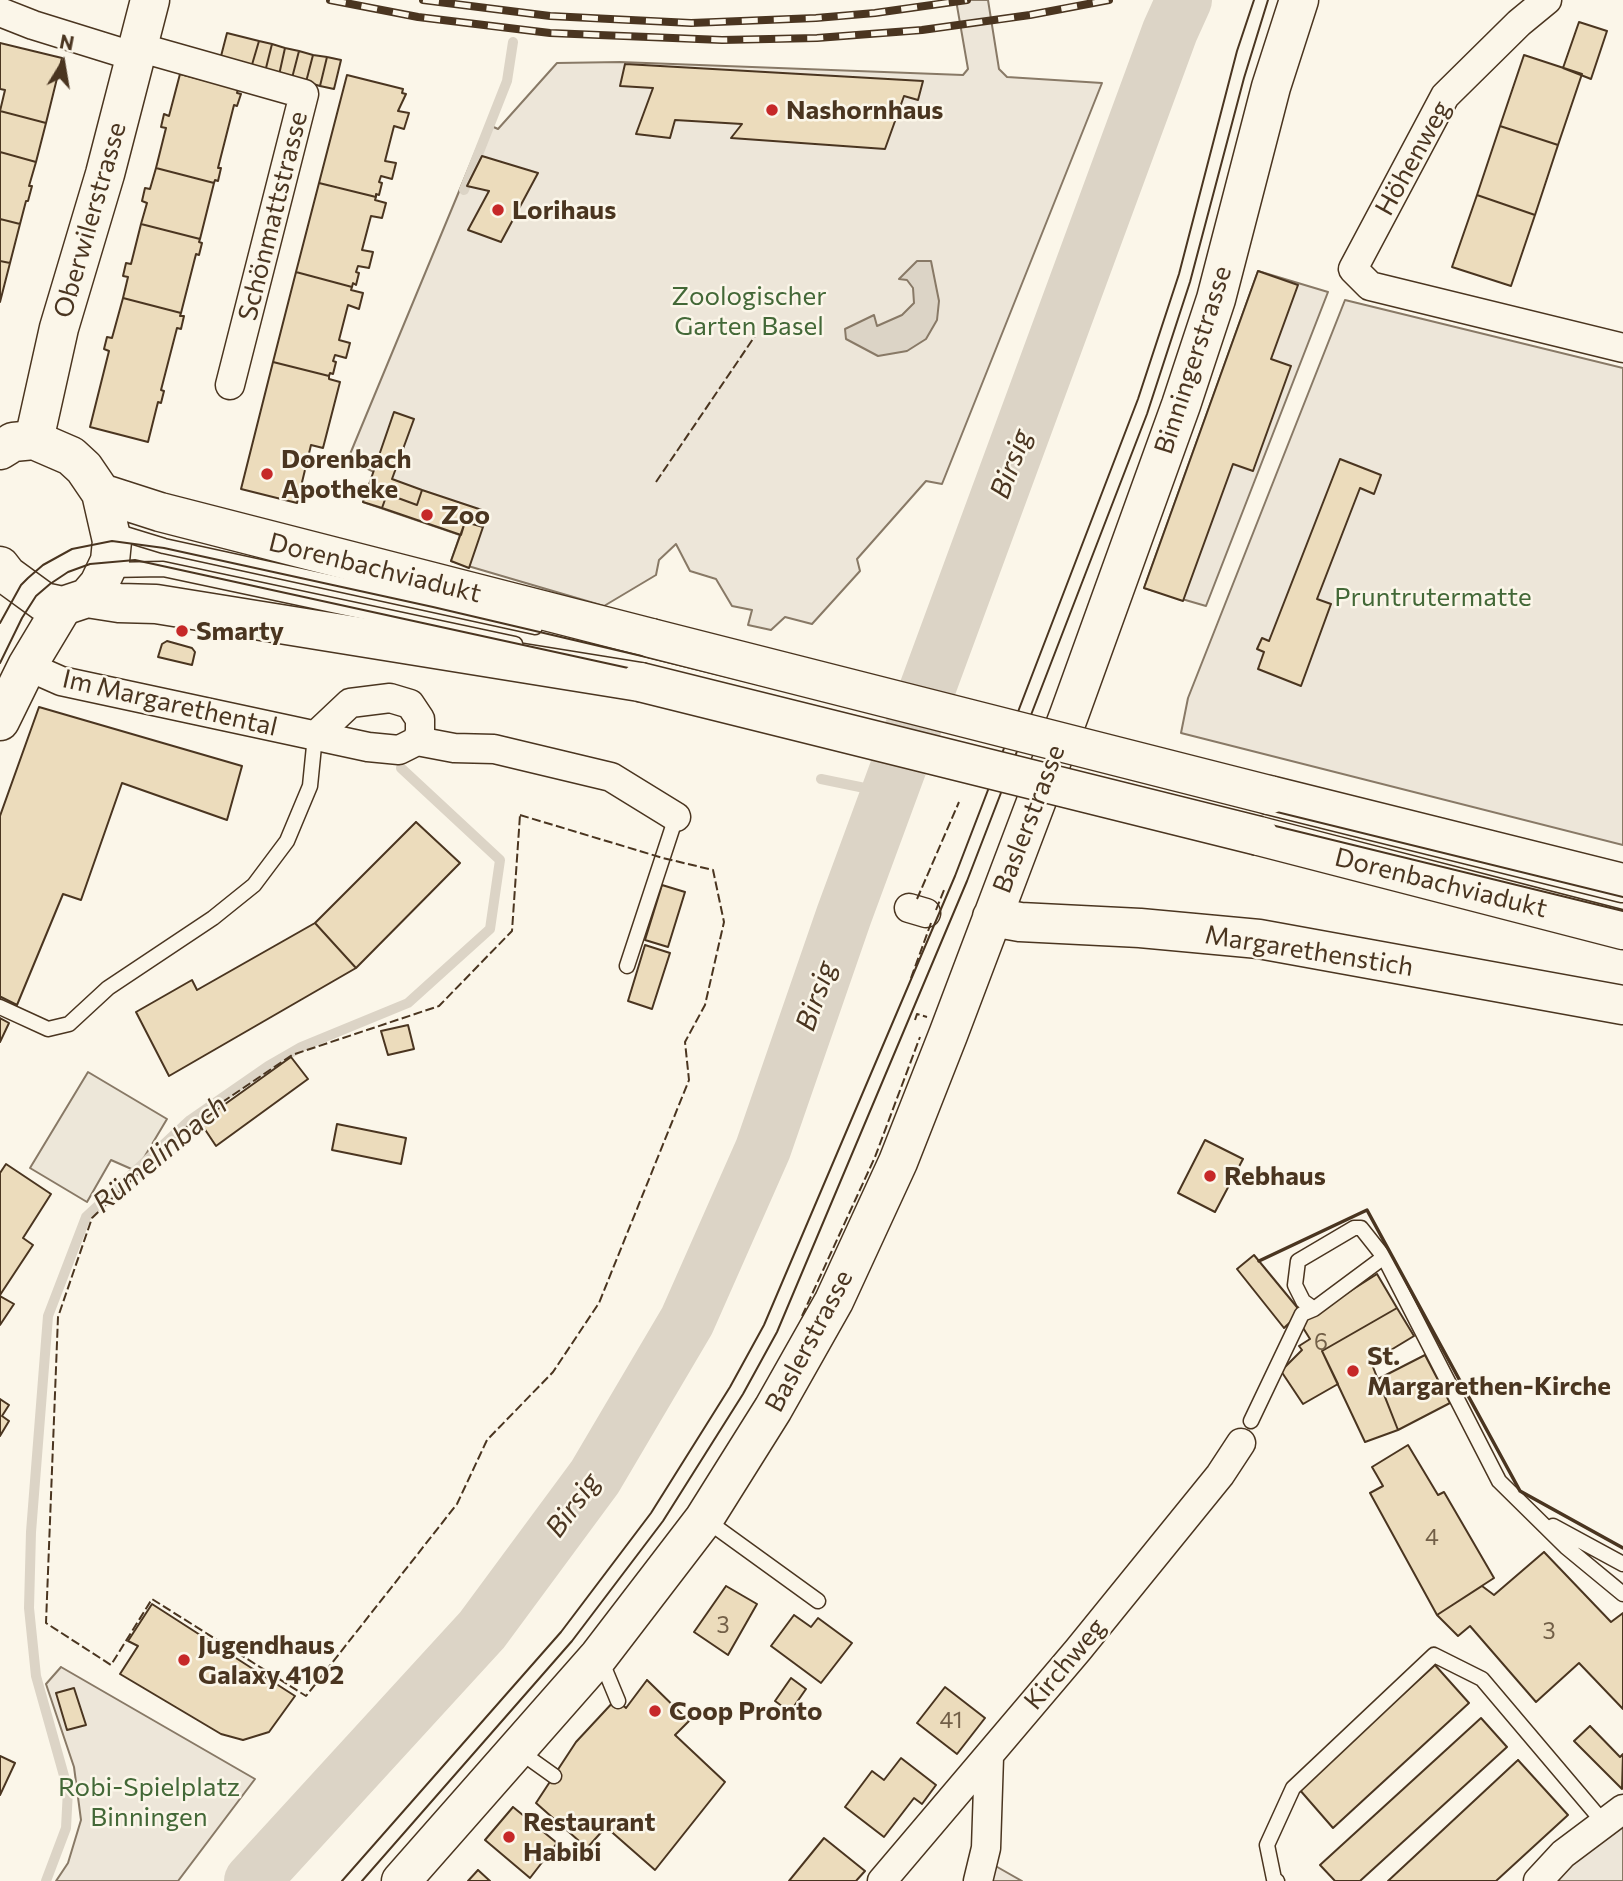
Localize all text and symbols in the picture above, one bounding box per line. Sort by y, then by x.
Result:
north arrow [28,28,98,98]
text: N [58,29,76,55]
place label: Nashornhaus [786,94,943,126]
street label: Höhenweg [1369,95,1457,221]
marker: Nashornhaus [764,102,780,118]
street label: Schönmattstrasse [232,108,314,324]
street label: Oberwilerstrasse [47,119,133,321]
place label: Lorihaus [512,194,616,226]
marker: Lorihaus [490,202,506,218]
street label: Binningerstrasse [1148,262,1238,458]
park label: Zoologischer Garten Basel [671,280,827,342]
water label: Birsig [983,425,1039,503]
place label: Dorenbach Apotheke [281,443,411,504]
marker: Dorenbach Apotheke [259,466,275,482]
place label: Zoo [441,499,490,531]
marker: Zoo [419,507,435,523]
street label: Dorenbachviadukt [266,527,484,609]
park label: Pruntrutermatte [1334,581,1532,613]
place label: Smarty [196,615,284,647]
marker: Smarty [174,623,190,639]
street label: Im Margarethental [60,663,280,743]
street label: Baslerstrasse [986,741,1072,897]
street label: Dorenbachviadukt [1332,842,1550,924]
street label: Margarethenstich [1203,919,1415,983]
water label: Birsig [789,957,843,1035]
water label: Rümelinbach [86,1088,234,1220]
place label: Rebhaus [1224,1160,1326,1192]
marker: Rebhaus [1202,1168,1218,1184]
street label: Baslerstrasse [759,1265,859,1417]
house number: 6 [1314,1328,1328,1356]
place label: St. Margarethen-Kirche [1367,1340,1611,1402]
marker: St. Margarethen-Kirche [1345,1363,1361,1379]
water label: Birsig [539,1466,607,1544]
house number: 4 [1425,1523,1439,1551]
house number: 3 [716,1611,730,1639]
street label: Kirchweg [1018,1612,1112,1716]
house number: 3 [1542,1617,1556,1645]
place label: Jugendhaus Galaxy 4102 [198,1629,344,1690]
marker: Jugendhaus Galaxy 4102 [176,1652,192,1668]
place label: Coop Pronto [669,1695,822,1727]
marker: Coop Pronto [647,1703,663,1719]
house number: 41 [940,1706,962,1734]
park label: Robi-Spielplatz Binningen [58,1771,240,1832]
place label: Restaurant Habibi [523,1806,655,1868]
marker: Restaurant Habibi [501,1829,517,1845]

